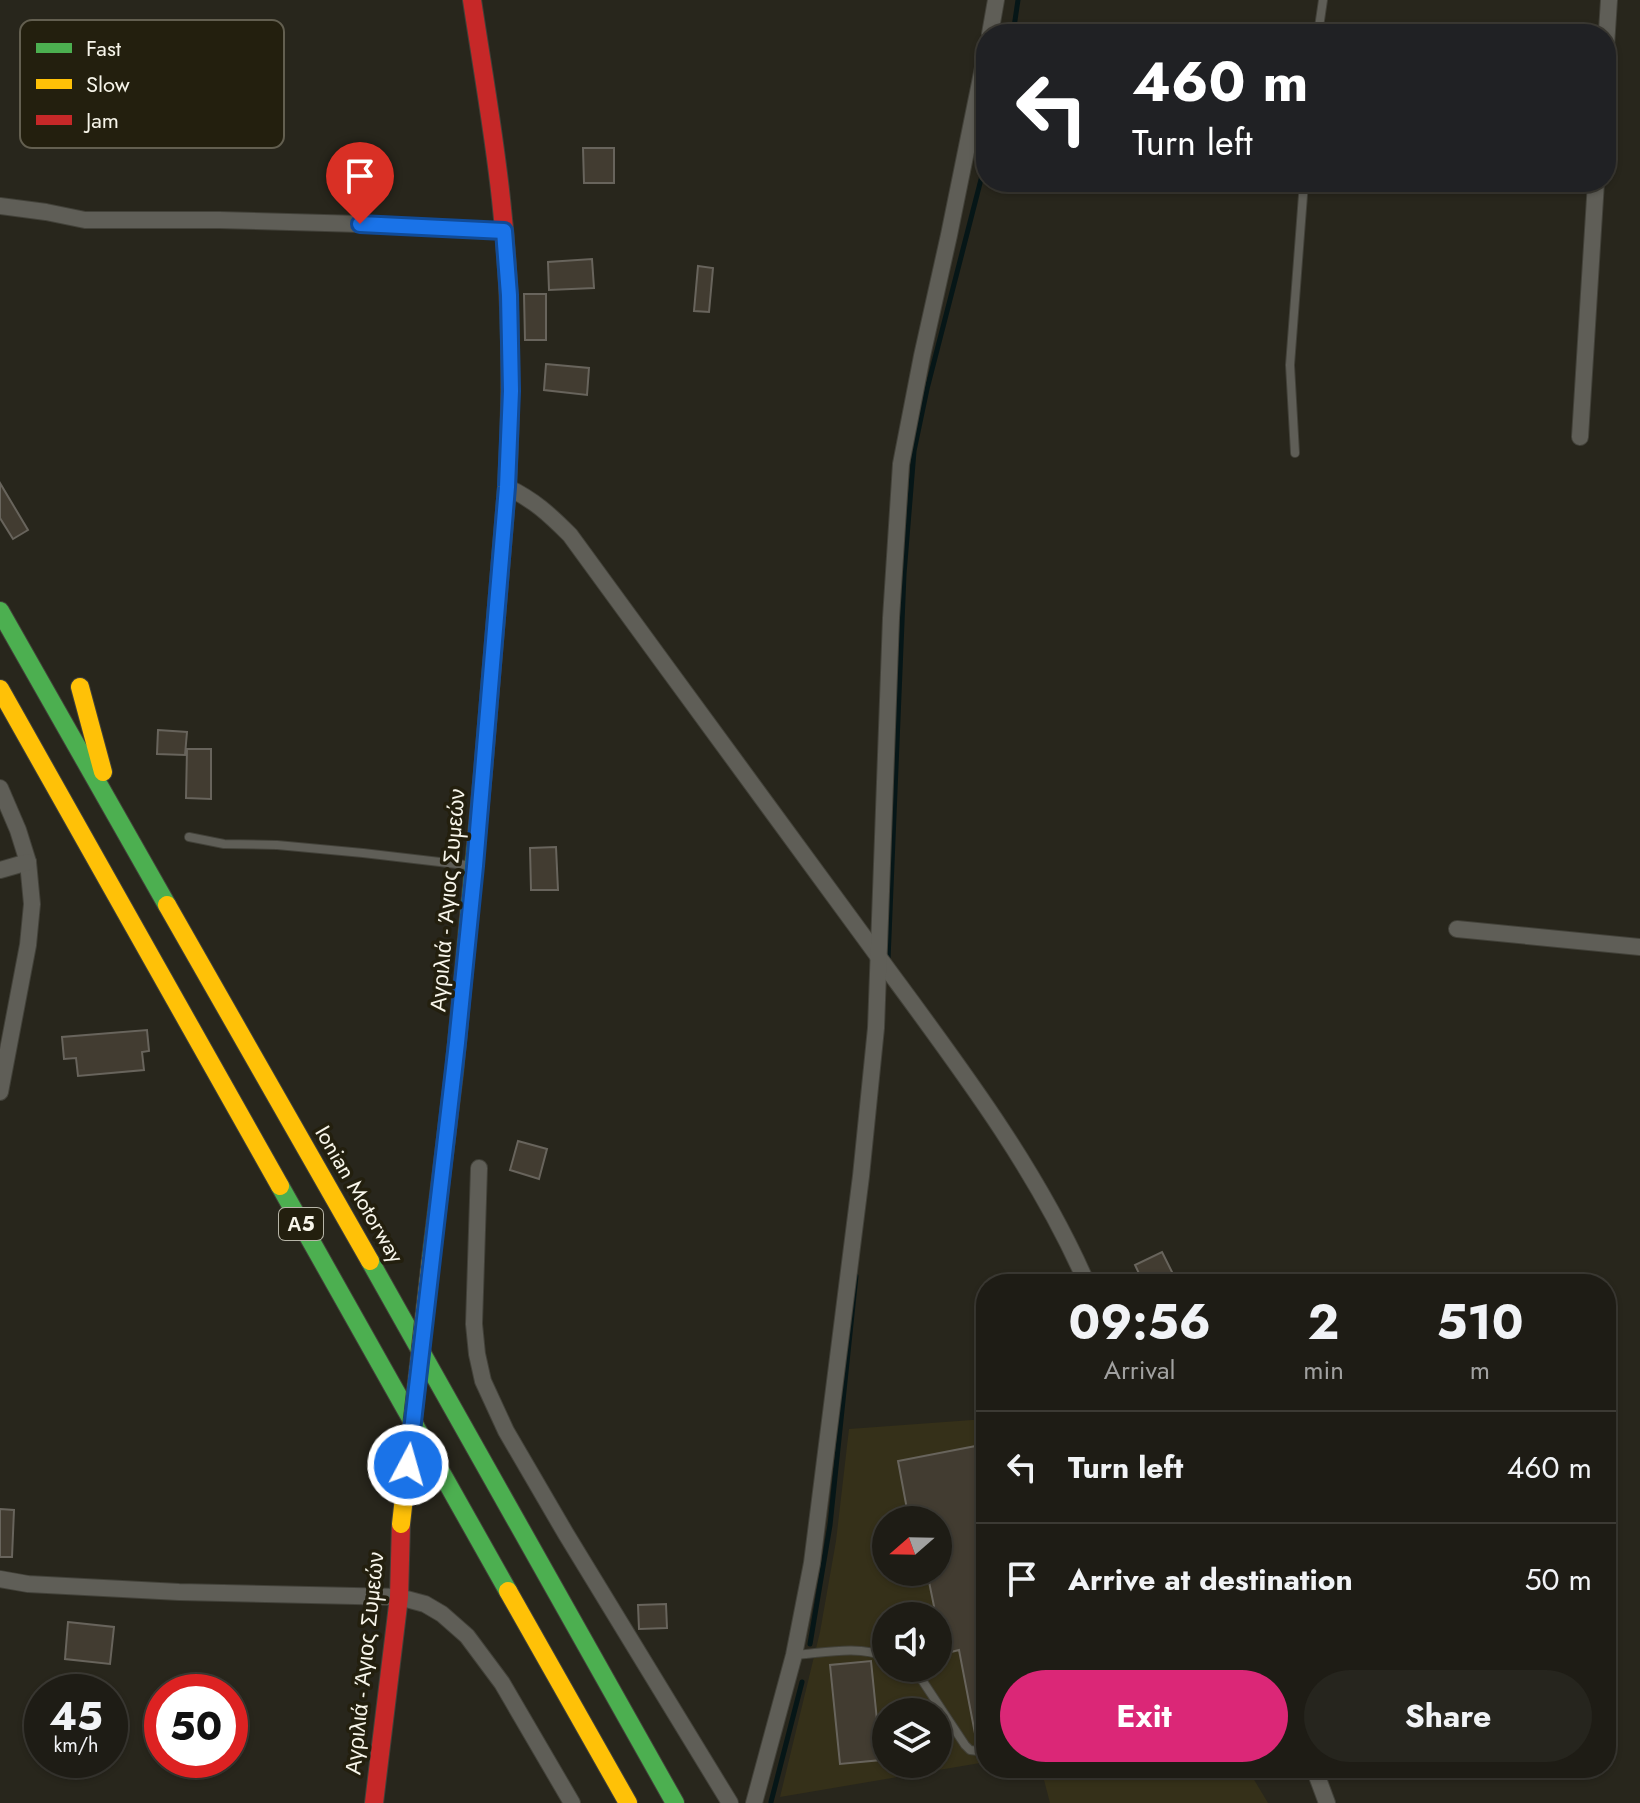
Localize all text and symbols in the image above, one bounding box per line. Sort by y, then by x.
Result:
legend [20,20,284,148]
text: Fast [86,32,122,64]
text: 460 m [1132,41,1308,122]
icon: left [1000,56,1104,160]
text: Slow [86,68,130,100]
text: Jam [83,104,119,136]
text: Turn left [1132,116,1253,168]
pin [326,142,394,224]
icon: arrive [338,154,382,198]
street label: Αγριλιά - Άγιος Συμεών [421,787,473,1013]
street label: Ionian Motorway [308,1119,412,1269]
road number: Α5 [279,1208,323,1240]
text: 09:56 [1068,1288,1211,1357]
text: 2 [1308,1288,1339,1357]
text: 510 [1436,1288,1524,1357]
text: Arrival [1104,1351,1175,1389]
text: min [1303,1351,1344,1389]
text: m [1470,1351,1490,1389]
position arrow [366,1423,450,1507]
icon: left [1000,1445,1044,1489]
text: Turn left [1068,1446,1183,1489]
text: 460 m [1507,1446,1592,1489]
north arrow [872,1506,952,1586]
map controls [872,1506,952,1778]
street label: Αγριλιά - Άγιος Συμεών [336,1550,392,1776]
icon: arrive [1000,1557,1044,1601]
text: Arrive at destination [1068,1558,1353,1601]
text: 50 m [1525,1558,1592,1601]
button: sound [872,1602,952,1682]
button: Exit [1000,1670,1288,1762]
button: Share [1304,1670,1592,1762]
speed limit sign: 50 [144,1674,248,1778]
text: 45 [49,1687,103,1745]
button: layers [872,1698,952,1778]
text: km/h [53,1731,99,1760]

